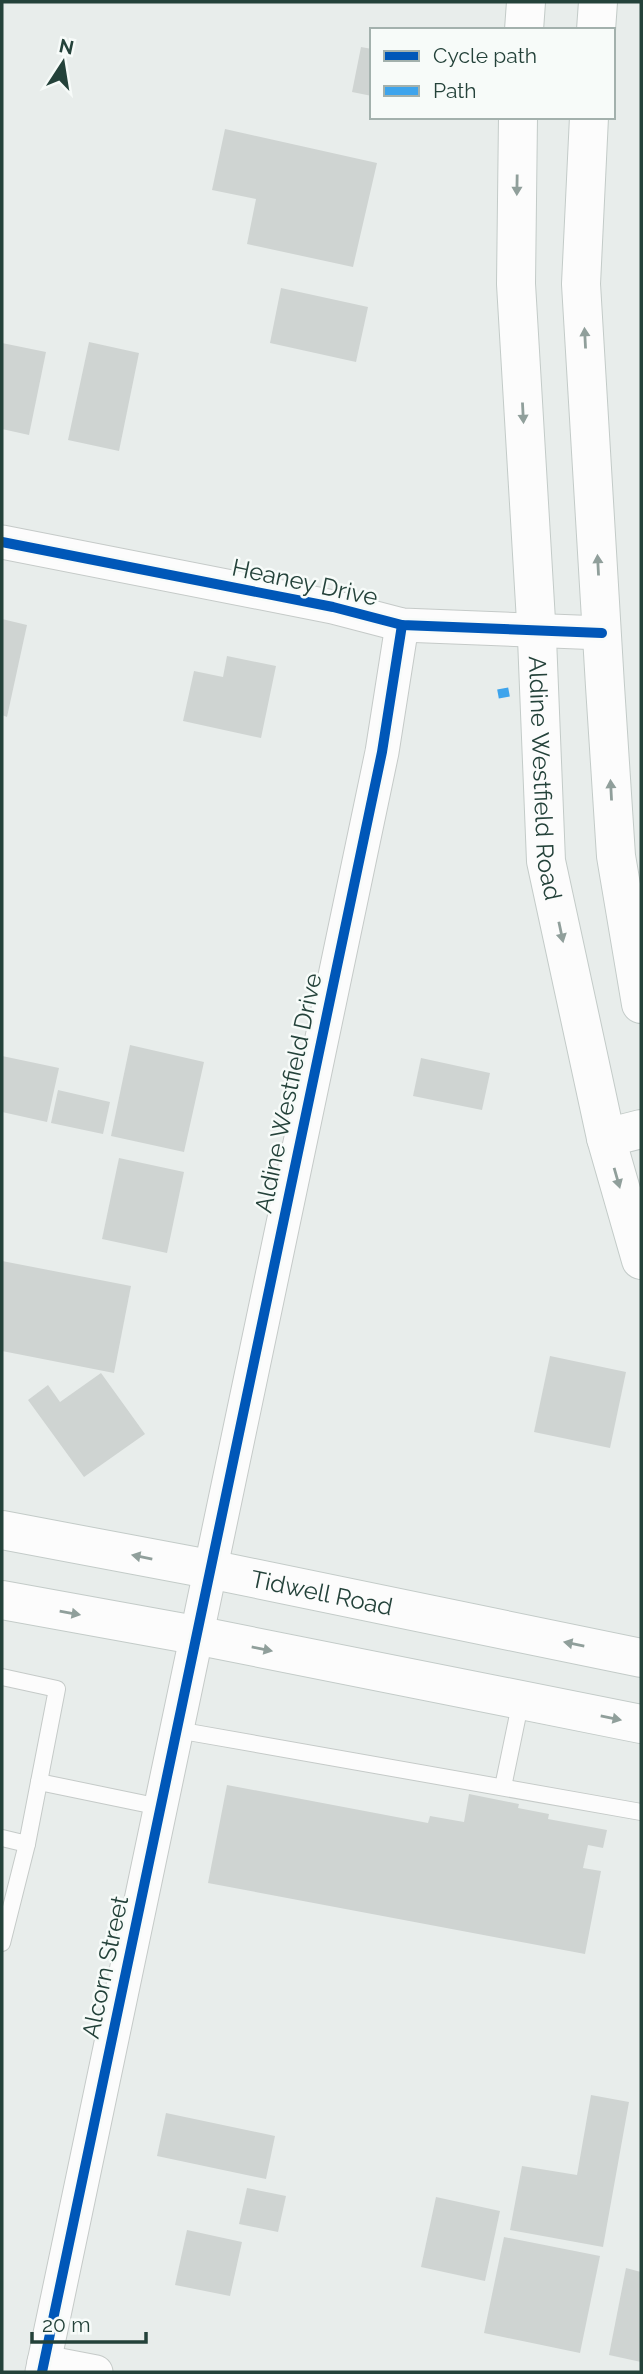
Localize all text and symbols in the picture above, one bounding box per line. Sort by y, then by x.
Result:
north arrow [28,28,98,98]
legend [370,28,615,119]
text: N [57,34,76,59]
text: Cycle path [433,43,537,68]
text: Path [433,78,477,103]
one-way arrow [511,175,523,197]
one-way arrow [579,327,590,349]
one-way arrow [518,402,529,424]
street label: Heaney Drive [230,552,380,612]
one-way arrow [592,554,603,576]
street label: Aldine Westfield Road [523,655,569,903]
one-way arrow [606,779,617,801]
one-way arrow [556,921,567,943]
street label: Aldine Westfield Drive [248,970,328,1216]
one-way arrow [613,1167,623,1188]
one-way arrow [131,1551,153,1562]
street label: Tidwell Road [249,1564,395,1621]
one-way arrow [59,1607,81,1618]
one-way arrow [563,1639,585,1650]
one-way arrow [251,1643,273,1654]
one-way arrow [600,1713,622,1724]
street label: Alcorn Street [76,1893,134,2041]
scale bar [32,2300,145,2344]
text: 20 m [42,2312,90,2337]

